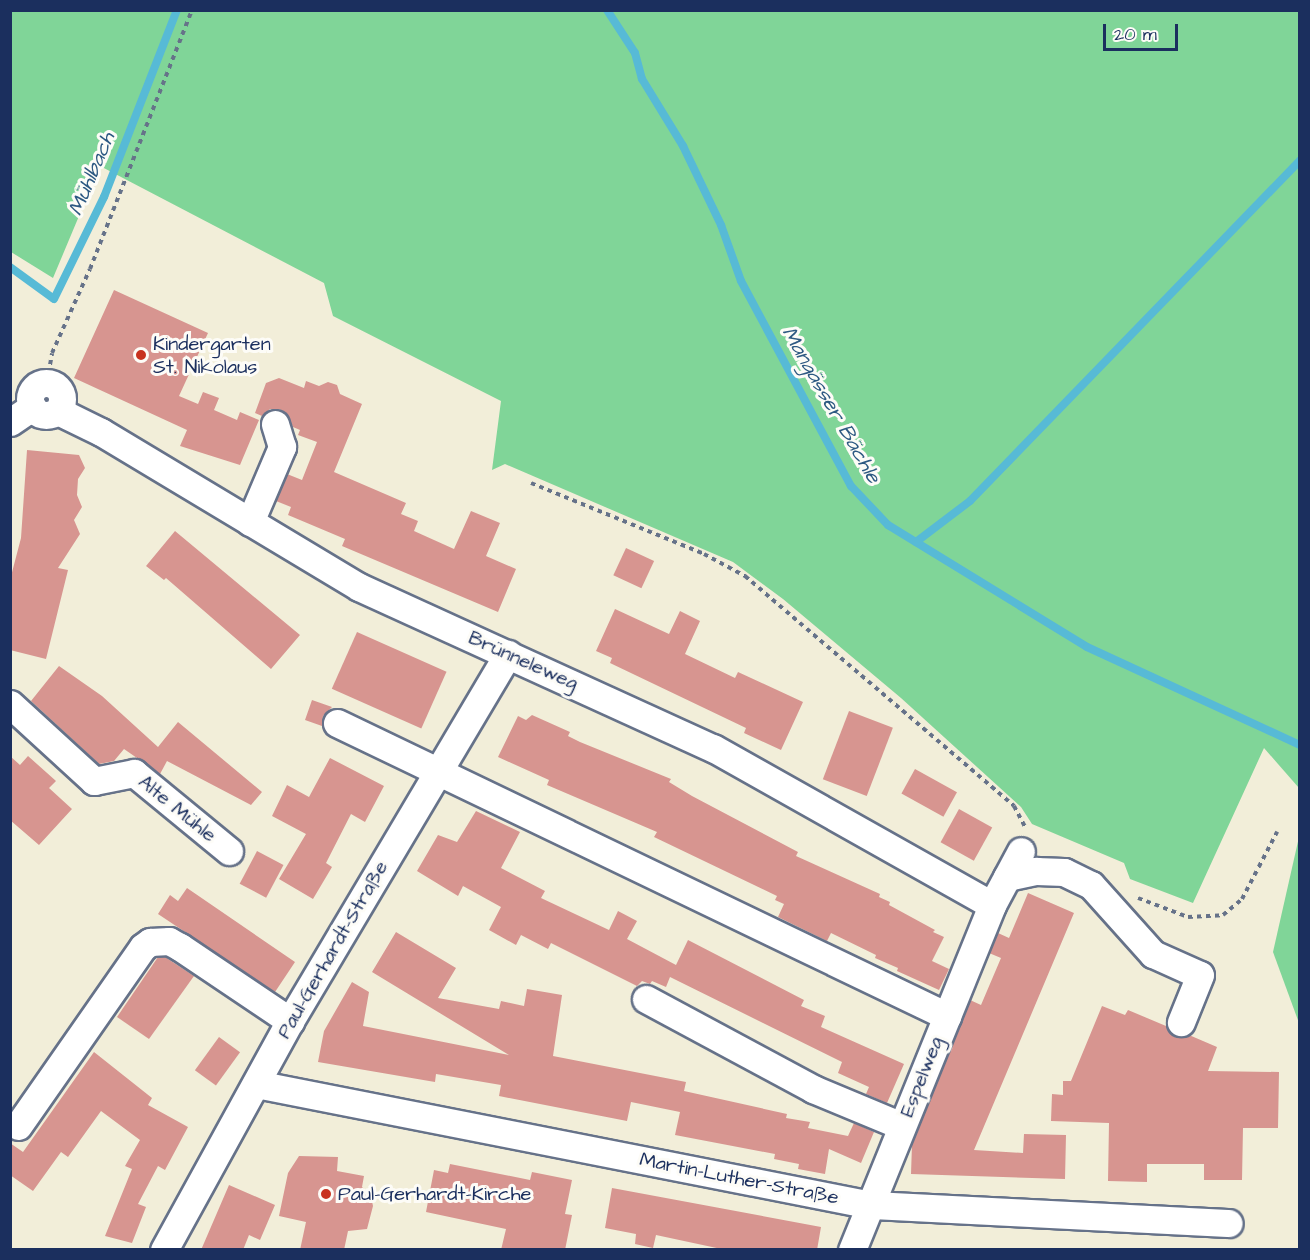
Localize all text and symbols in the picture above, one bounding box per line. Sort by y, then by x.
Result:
scale bar [1106,12,1181,50]
text: 20 m [1114,22,1157,47]
water label: Mühlbach [63,129,121,219]
water label: Mangässer Bächle [776,322,886,488]
place label: Kindergarten St. Nikolaus [153,332,271,379]
marker: Kindergarten St. Nikolaus [134,348,148,362]
street label: Brünneleweg [464,626,582,696]
street label: Alte Mühle [133,770,221,848]
street label: Paul-Gerhardt-Straße [272,857,394,1043]
street label: Espelweg [895,1033,949,1121]
street label: Martin-Luther-Straße [637,1148,841,1210]
place label: Paul-Gerhardt-Kirche [338,1182,531,1206]
marker: Paul-Gerhardt-Kirche [319,1187,333,1201]

